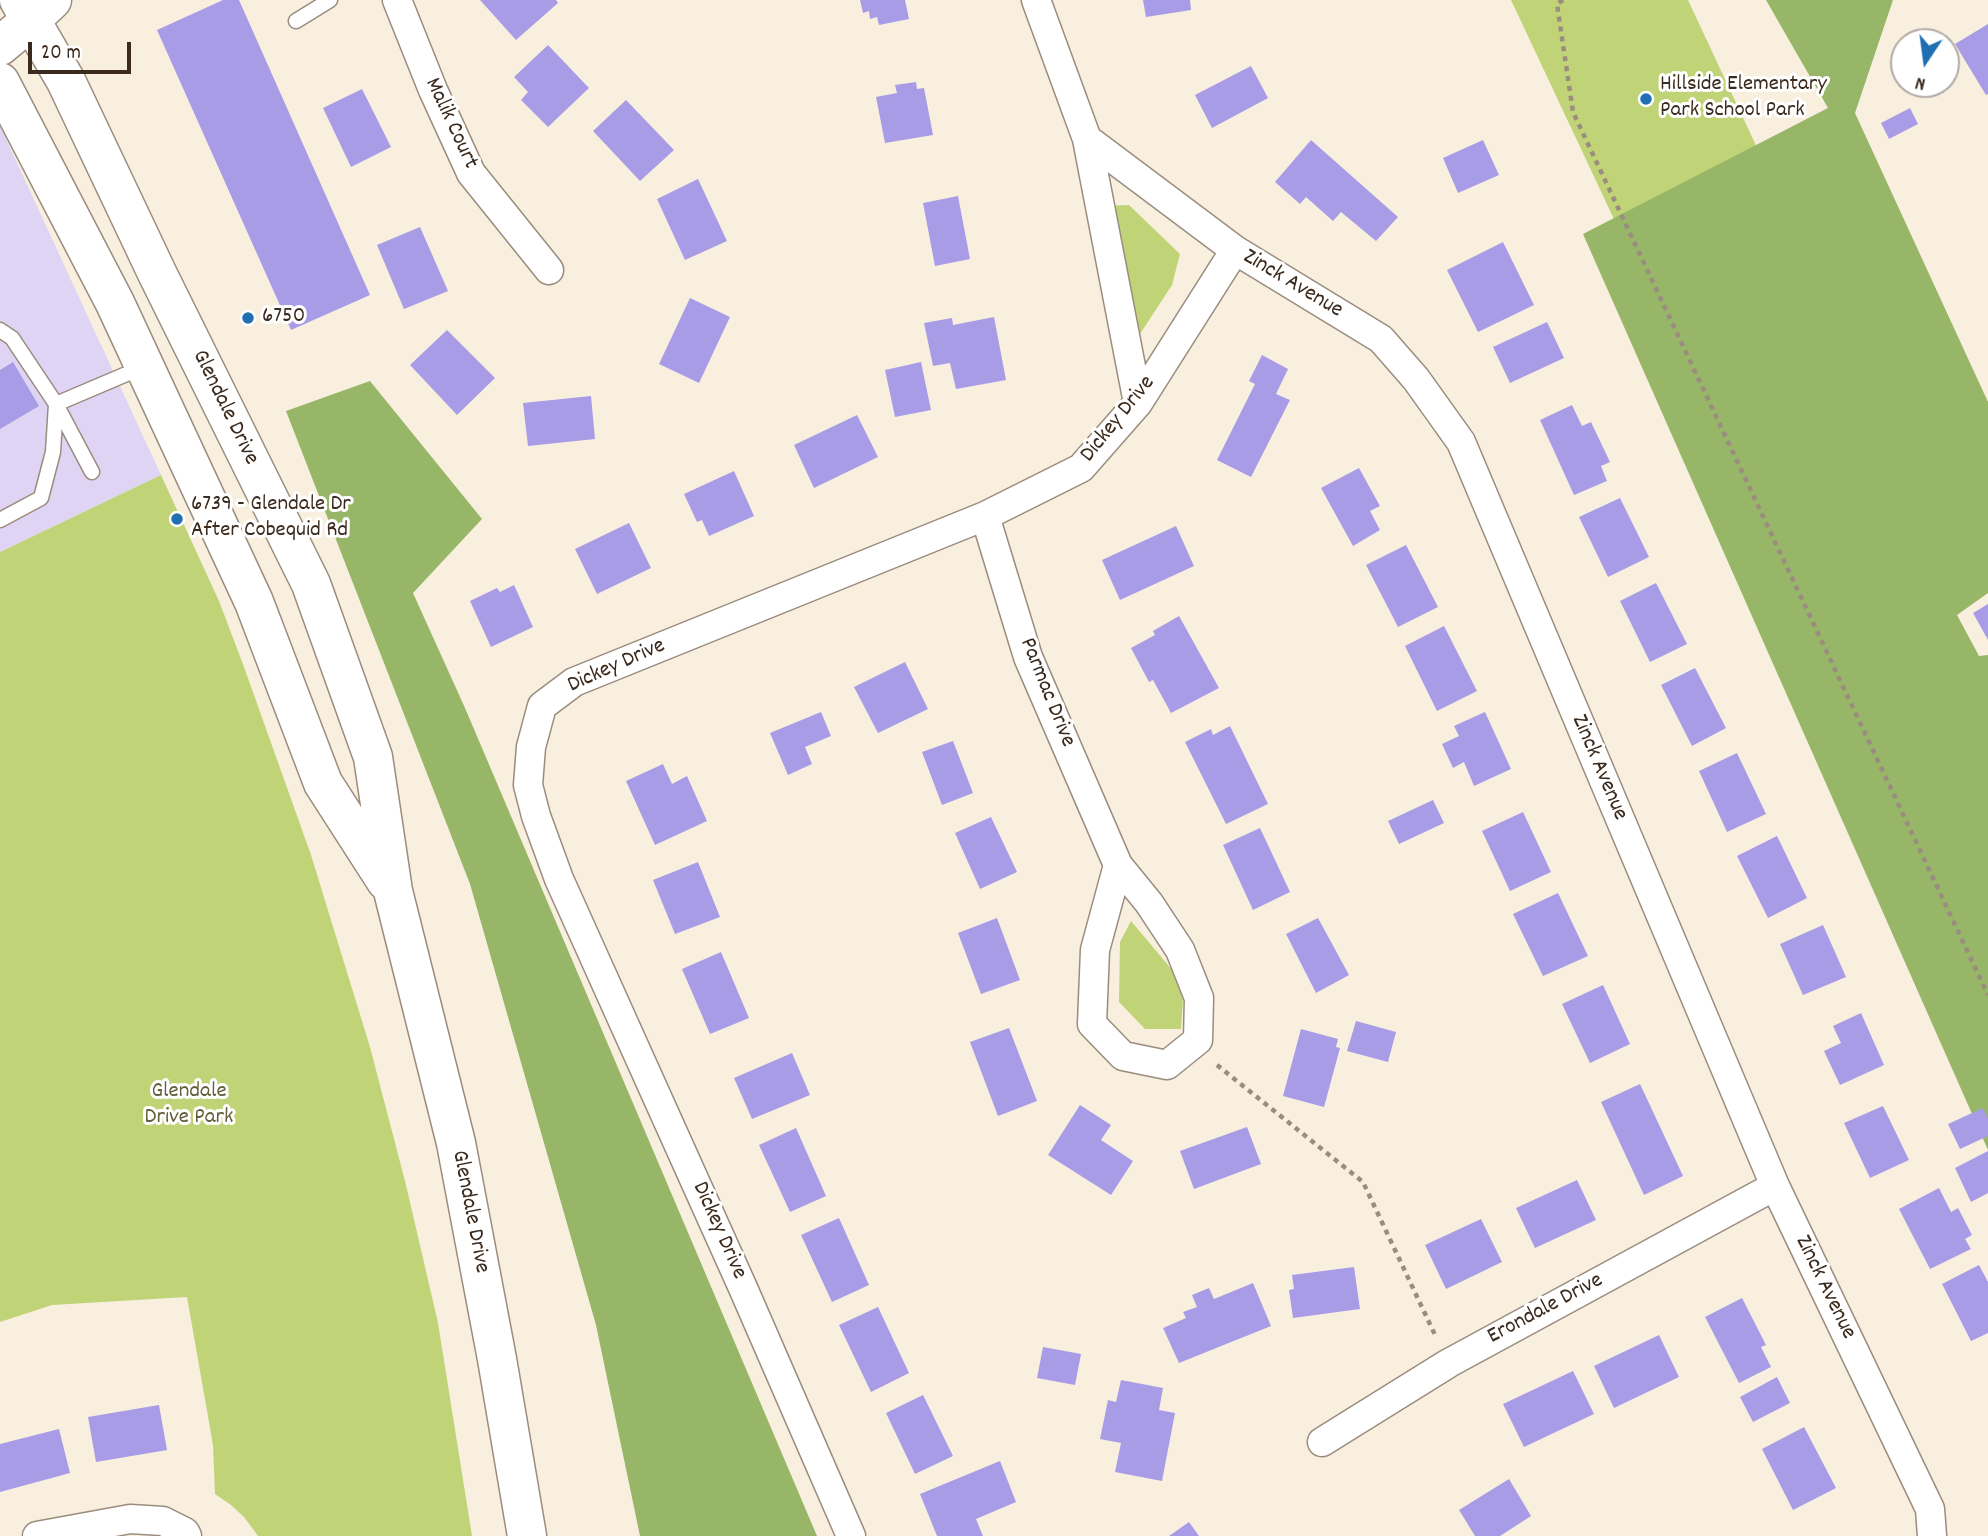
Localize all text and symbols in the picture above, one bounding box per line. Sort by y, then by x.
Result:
scale bar [32,28,135,72]
north arrow [1890,28,1960,98]
text: 20 m [41,39,81,69]
text: N [1913,68,1928,96]
place label: Hillside Elementary Park School Park [1660,72,1827,126]
street label: Malik Court [417,74,483,174]
marker: Hillside Elementary Park School Park [1638,91,1654,107]
street label: Zinck Avenue [1237,244,1347,326]
place label: 6750 [262,304,305,332]
marker: 6750 [240,310,256,326]
street label: Glendale Drive [184,346,264,470]
street label: Dickey Drive [1076,371,1162,469]
place label: 6739 - Glendale Dr After Cobequid Rd [191,492,351,546]
marker: 6739 - Glendale Dr After Cobequid Rd [169,511,185,527]
street label: Dickey Drive [564,633,670,701]
street label: Parmac Drive [1012,634,1080,752]
street label: Zinck Avenue [1563,711,1633,825]
park label: Glendale Drive Park [145,1079,233,1133]
street label: Glendale Drive [444,1148,494,1276]
street label: Dickey Drive [684,1178,752,1284]
street label: Zinck Avenue [1787,1232,1861,1344]
street label: Erondale Drive [1484,1268,1608,1352]

